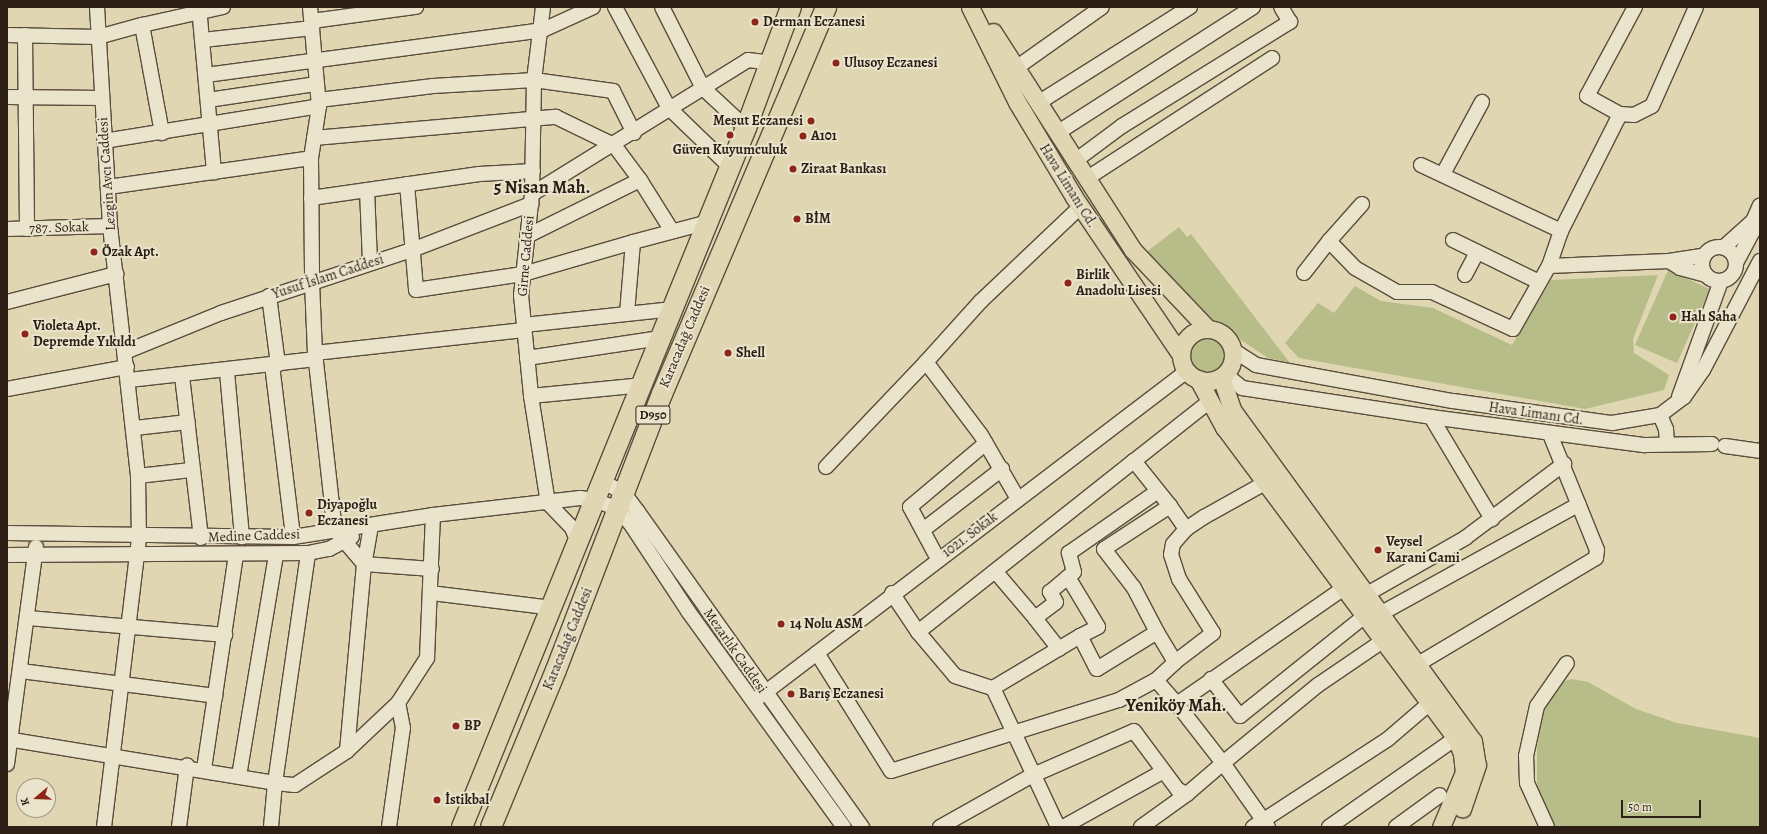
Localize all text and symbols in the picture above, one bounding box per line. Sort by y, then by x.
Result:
place label: Derman Eczanesi [763,14,865,30]
marker: Derman Eczanesi [750,17,760,27]
place label: Ulusoy Eczanesi [844,55,938,71]
marker: Ulusoy Eczanesi [831,58,841,68]
place label: Mesut Eczanesi [713,113,803,129]
marker: Mesut Eczanesi [806,116,816,126]
street label: Lezgin Avcı Caddesi [95,117,119,231]
place label: A101 [811,128,837,144]
marker: Güven Kuyumculuk [725,130,735,140]
marker: A101 [798,131,808,141]
street label: Hava Limanı Cd. [1036,141,1100,231]
place label: Güven Kuyumculuk [673,142,787,158]
place label: Ziraat Bankası [801,161,886,177]
marker: Ziraat Bankası [788,164,798,174]
district label: 5 Nisan Mah. [494,176,590,198]
place label: BİM [805,211,831,227]
marker: BİM [792,214,802,224]
street label: Girne Caddesi [514,215,538,297]
street label: 787. Sokak [29,219,89,237]
place label: Özak Apt. [102,244,159,260]
marker: Özak Apt. [89,247,99,257]
street label: Yusuf İslam Caddesi [270,251,386,303]
place label: Birlik Anadolu Lisesi [1076,267,1161,300]
marker: Birlik Anadolu Lisesi [1063,278,1073,288]
street label: Karacadağ Caddesi [656,283,714,391]
place label: Halı Saha [1681,309,1737,325]
marker: Halı Saha [1668,312,1678,322]
place label: Violeta Apt. Depremde Yıkıldı [33,318,136,350]
marker: Violeta Apt. Depremde Yıkıldı [20,329,30,339]
place label: Shell [736,345,765,361]
marker: Shell [723,348,733,358]
street label: Hava Limanı Cd. [1487,399,1585,429]
road number: D950 [635,404,671,426]
place label: Diyapoğlu Eczanesi [317,497,377,530]
marker: Diyapoğlu Eczanesi [304,508,314,518]
street label: 1021. Sokak [939,509,1001,561]
street label: Medine Caddesi [208,526,300,546]
place label: Veysel Karani Cami [1386,534,1460,566]
marker: Veysel Karani Cami [1373,545,1383,555]
street label: Karacadağ Caddesi [540,585,596,693]
street label: Mezarlık Caddesi [700,605,770,697]
place label: 14 Nolu ASM [790,616,863,632]
marker: 14 Nolu ASM [775,618,787,630]
place label: Barış Eczanesi [799,686,884,702]
marker: Barış Eczanesi [786,689,796,699]
district label: Yeniköy Mah. [1125,694,1227,716]
place label: BP [464,718,481,734]
marker: BP [451,721,461,731]
north arrow [16,778,56,818]
place label: İstikbal [445,792,489,808]
scale bar [1623,792,1703,818]
marker: İstikbal [432,795,442,805]
text: K [17,796,33,808]
text: 50 m [1628,799,1652,815]

